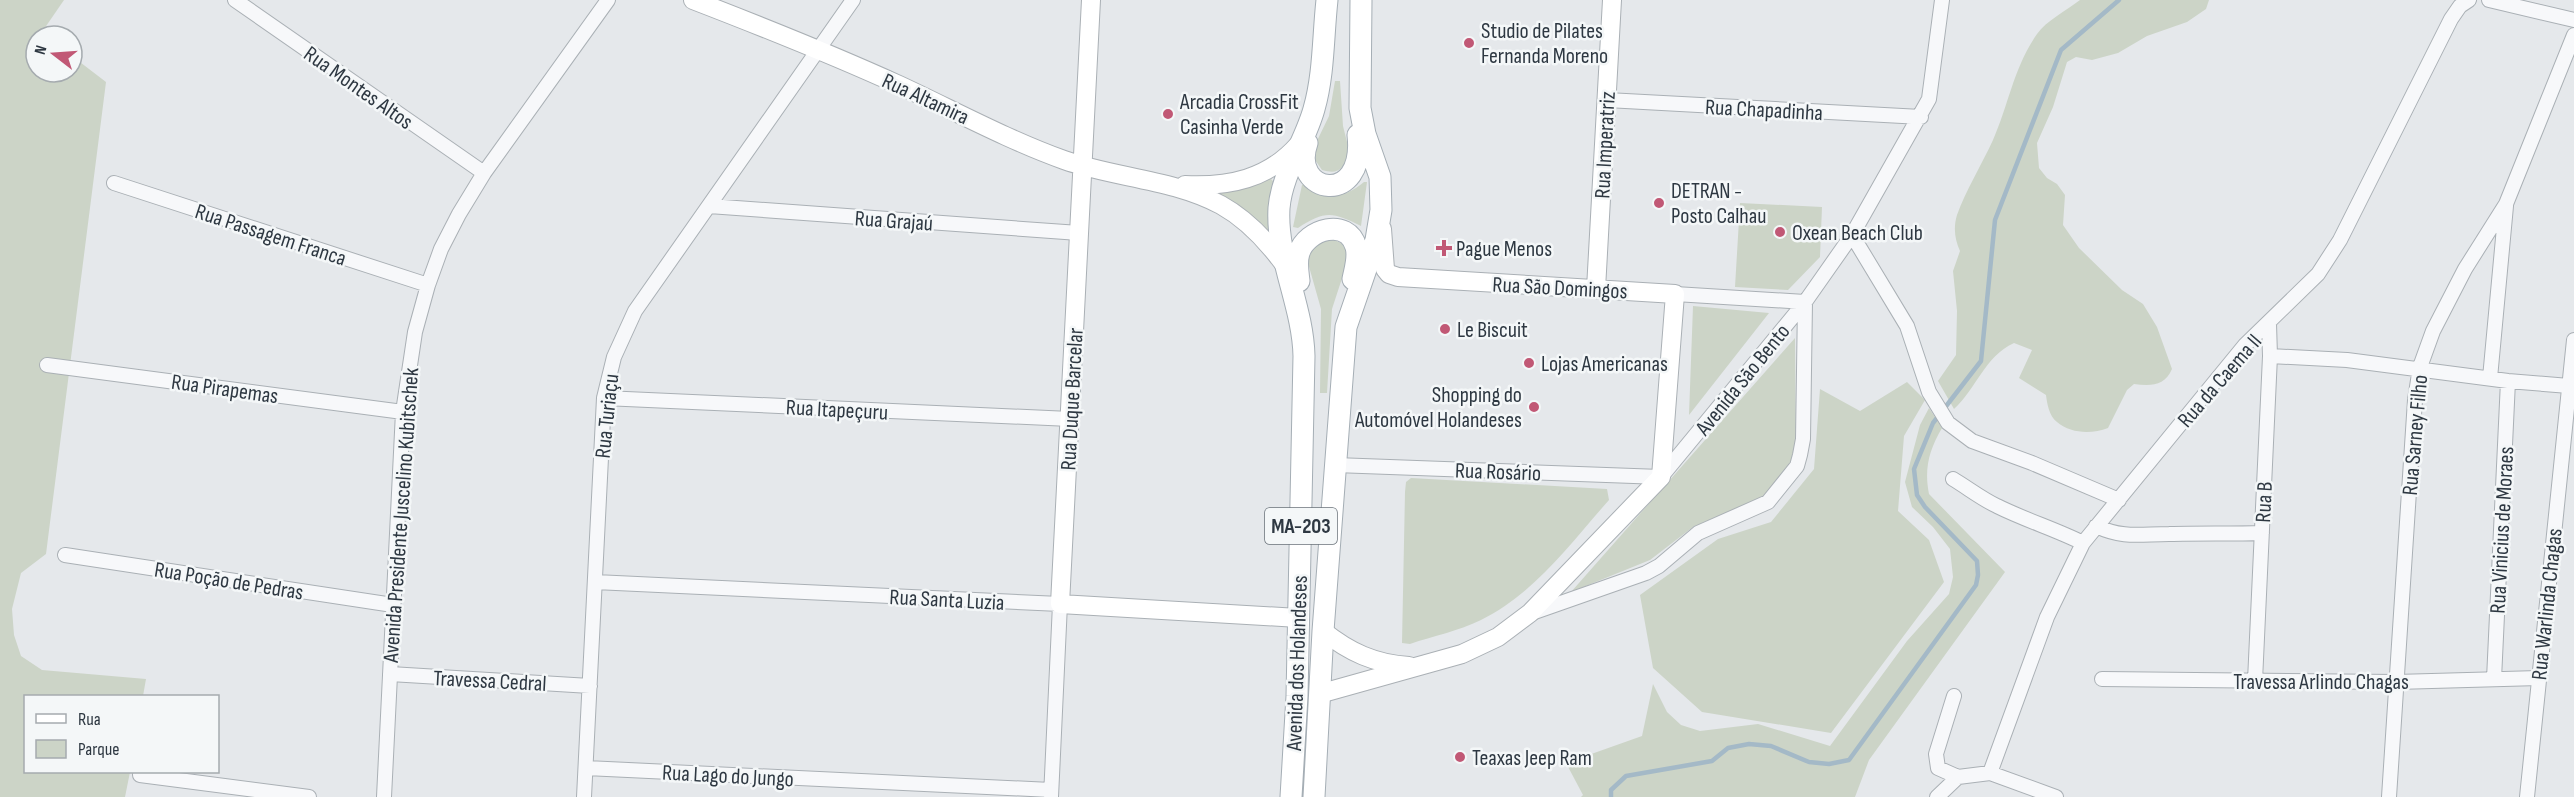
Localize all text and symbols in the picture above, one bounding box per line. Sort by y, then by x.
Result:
place label: Studio de Pilates Fernanda Moreno [1481,18,1608,70]
north arrow [24,24,84,84]
marker: Studio de Pilates Fernanda Moreno [1462,36,1476,50]
street label: Rua Montes Altos [298,41,418,136]
text: N [31,43,51,57]
street label: Rua Altamira [878,68,973,131]
place label: Arcadia CrossFit Casinha Verde [1179,89,1299,141]
street label: Rua Imperatriz [1589,91,1622,199]
street label: Rua Chapadinha [1704,94,1824,127]
marker: Arcadia CrossFit Casinha Verde [1161,107,1175,121]
place label: DETRAN - Posto Calhau [1671,178,1766,230]
marker: DETRAN - Posto Calhau [1652,196,1666,210]
street label: Rua Passagem Franca [192,198,349,273]
street label: Rua Grajaú [854,205,934,238]
place label: Oxean Beach Club [1792,220,1923,247]
marker: Oxean Beach Club [1773,225,1787,239]
place label: Pague Menos [1456,236,1552,263]
marker: Pague Menos [1437,241,1451,255]
street label: Rua São Domingos [1492,271,1628,306]
place label: Le Biscuit [1457,317,1528,344]
street label: Avenida São Bento [1689,319,1796,442]
marker: Le Biscuit [1438,322,1452,336]
street label: Rua Duque Barcelar [1055,327,1090,471]
street label: Rua da Caema II [2172,329,2268,433]
place label: Lojas Americanas [1541,351,1668,378]
marker: Lojas Americanas [1522,356,1536,370]
street label: Avenida Presidente Juscelino Kubitschek [378,366,425,664]
street label: Rua Pirapemas [170,369,280,410]
street label: Rua Turiaçu [590,373,625,460]
street label: Rua Sarney Filho [2397,374,2434,497]
place label: Shopping do Automóvel Holandeses [1354,382,1522,434]
street label: Rua Itapeçuru [785,394,889,427]
marker: Shopping do Automóvel Holandeses [1527,400,1541,414]
street label: Rua Vinicius de Moraes [2485,446,2520,614]
street label: Rua Rosário [1454,458,1541,487]
street label: Rua B [2250,481,2279,523]
road number: MA-203 [1265,508,1337,544]
street label: Rua Warlinda Chagas [2526,527,2569,681]
street label: Rua Poção de Pedras [152,556,305,607]
street label: Avenida dos Holandeses [1281,575,1314,752]
street label: Rua Santa Luzia [889,584,1005,617]
street label: Travessa Cedral [433,665,547,698]
street label: Travessa Arlindo Chagas [2233,669,2409,696]
legend [24,695,219,773]
text: Rua [78,709,101,730]
text: Parque [78,739,119,760]
place label: Teaxas Jeep Ram [1472,745,1592,772]
marker: Teaxas Jeep Ram [1453,750,1467,764]
street label: Rua Lago do Jungo [661,760,795,793]

